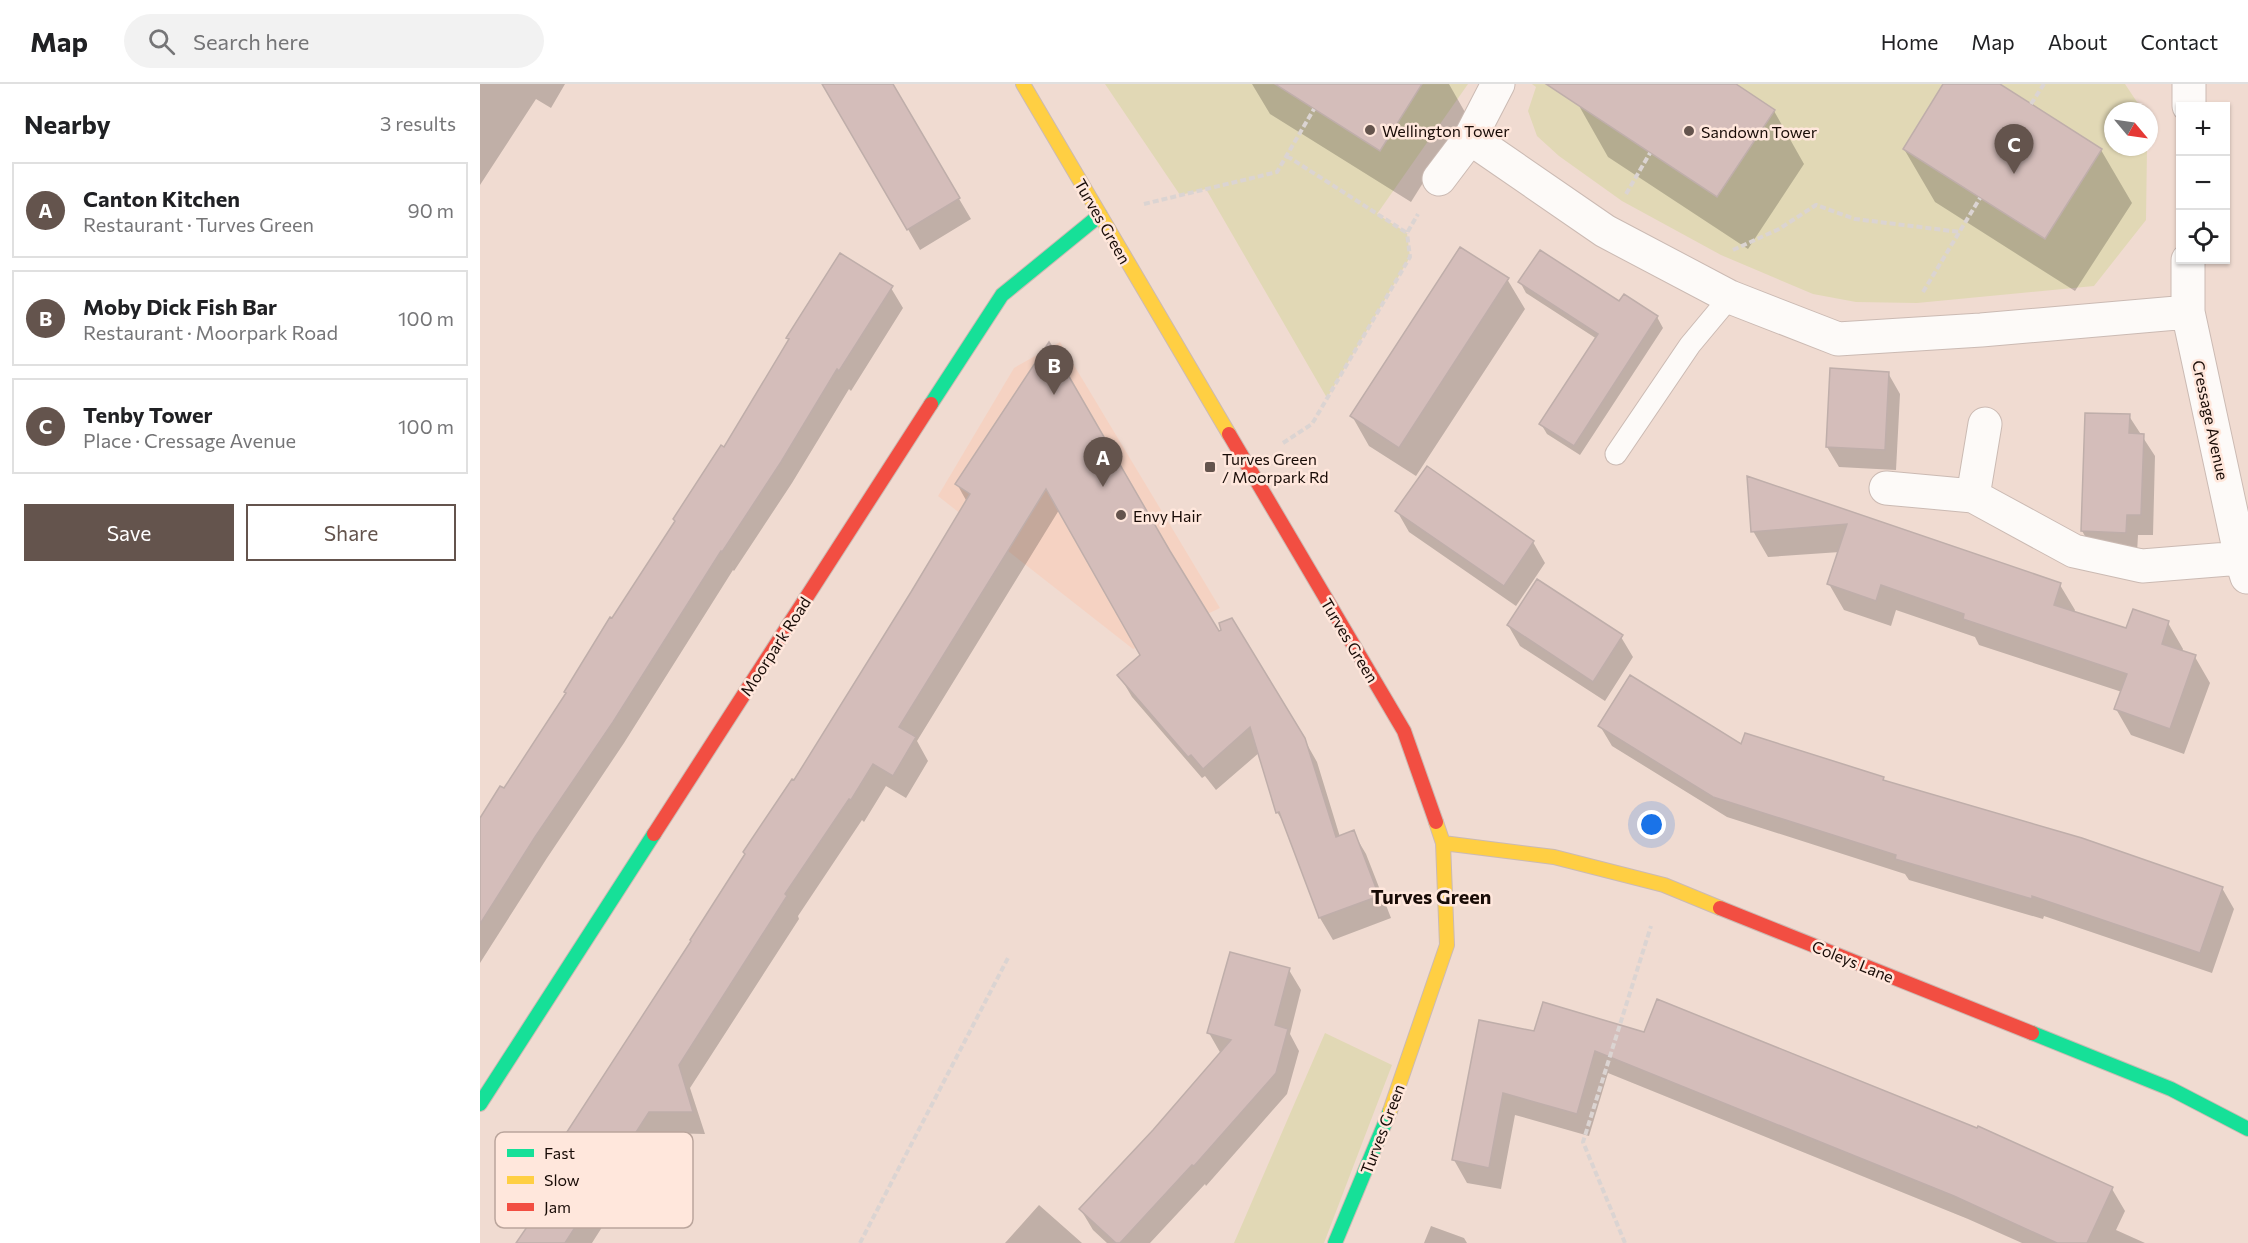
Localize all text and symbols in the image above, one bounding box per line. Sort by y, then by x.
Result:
search box [124,14,544,68]
text: Map [30,24,88,58]
icon: search [145,25,178,58]
text: Search here [193,28,309,55]
text: Home [1881,29,1938,54]
text: Map [1971,29,2015,54]
text: About [2048,29,2107,54]
text: Contact [2140,29,2218,54]
north arrow [2104,102,2158,156]
map controls [2176,102,2230,264]
button: + [2176,102,2230,156]
text: Nearby [24,108,111,139]
text: 3 results [380,111,456,135]
place label: Wellington Tower [1382,121,1510,140]
place label: Sandown Tower [1701,122,1818,141]
marker: Wellington Tower [1363,123,1377,137]
marker: Sandown Tower [1682,124,1696,138]
pin: C [1994,124,2033,174]
button: − [2176,156,2230,210]
street label: Turves Green [1071,175,1135,267]
text: Canton Kitchen [83,185,240,212]
text: A [38,198,53,222]
text: 90 m [408,198,454,222]
button: locate [2176,210,2230,264]
text: Restaurant · Turves Green [83,212,314,236]
text: Moby Dick Fish Bar [83,293,277,320]
text: B [39,306,52,330]
text: 100 m [398,306,454,330]
text: Restaurant · Moorpark Road [83,320,338,344]
pin: B [1034,346,1074,395]
street label: Cressage Avenue [2189,358,2233,482]
text: Tenby Tower [83,401,213,428]
text: C [39,414,52,438]
text: 100 m [398,414,454,438]
text: Place · Cressage Avenue [83,428,296,452]
pin: A [1084,438,1122,487]
place label: Turves Green / Moorpark Rd [1222,449,1328,486]
marker: Turves Green / Moorpark Rd [1203,460,1217,474]
button: Save [24,504,234,561]
button: Share [246,504,456,561]
place label: Envy Hair [1133,506,1203,525]
marker: Envy Hair [1114,508,1128,522]
street label: Moorpark Road [736,593,814,699]
street label: Turves Green [1317,594,1383,686]
your location [1637,810,1666,839]
district label: Turves Green [1371,884,1491,908]
street label: Coleys Lane [1809,936,1897,986]
street label: Turves Green [1356,1081,1408,1177]
legend [495,1132,693,1228]
text: Fast [544,1143,575,1162]
text: Slow [544,1170,580,1189]
text: Jam [544,1197,571,1216]

